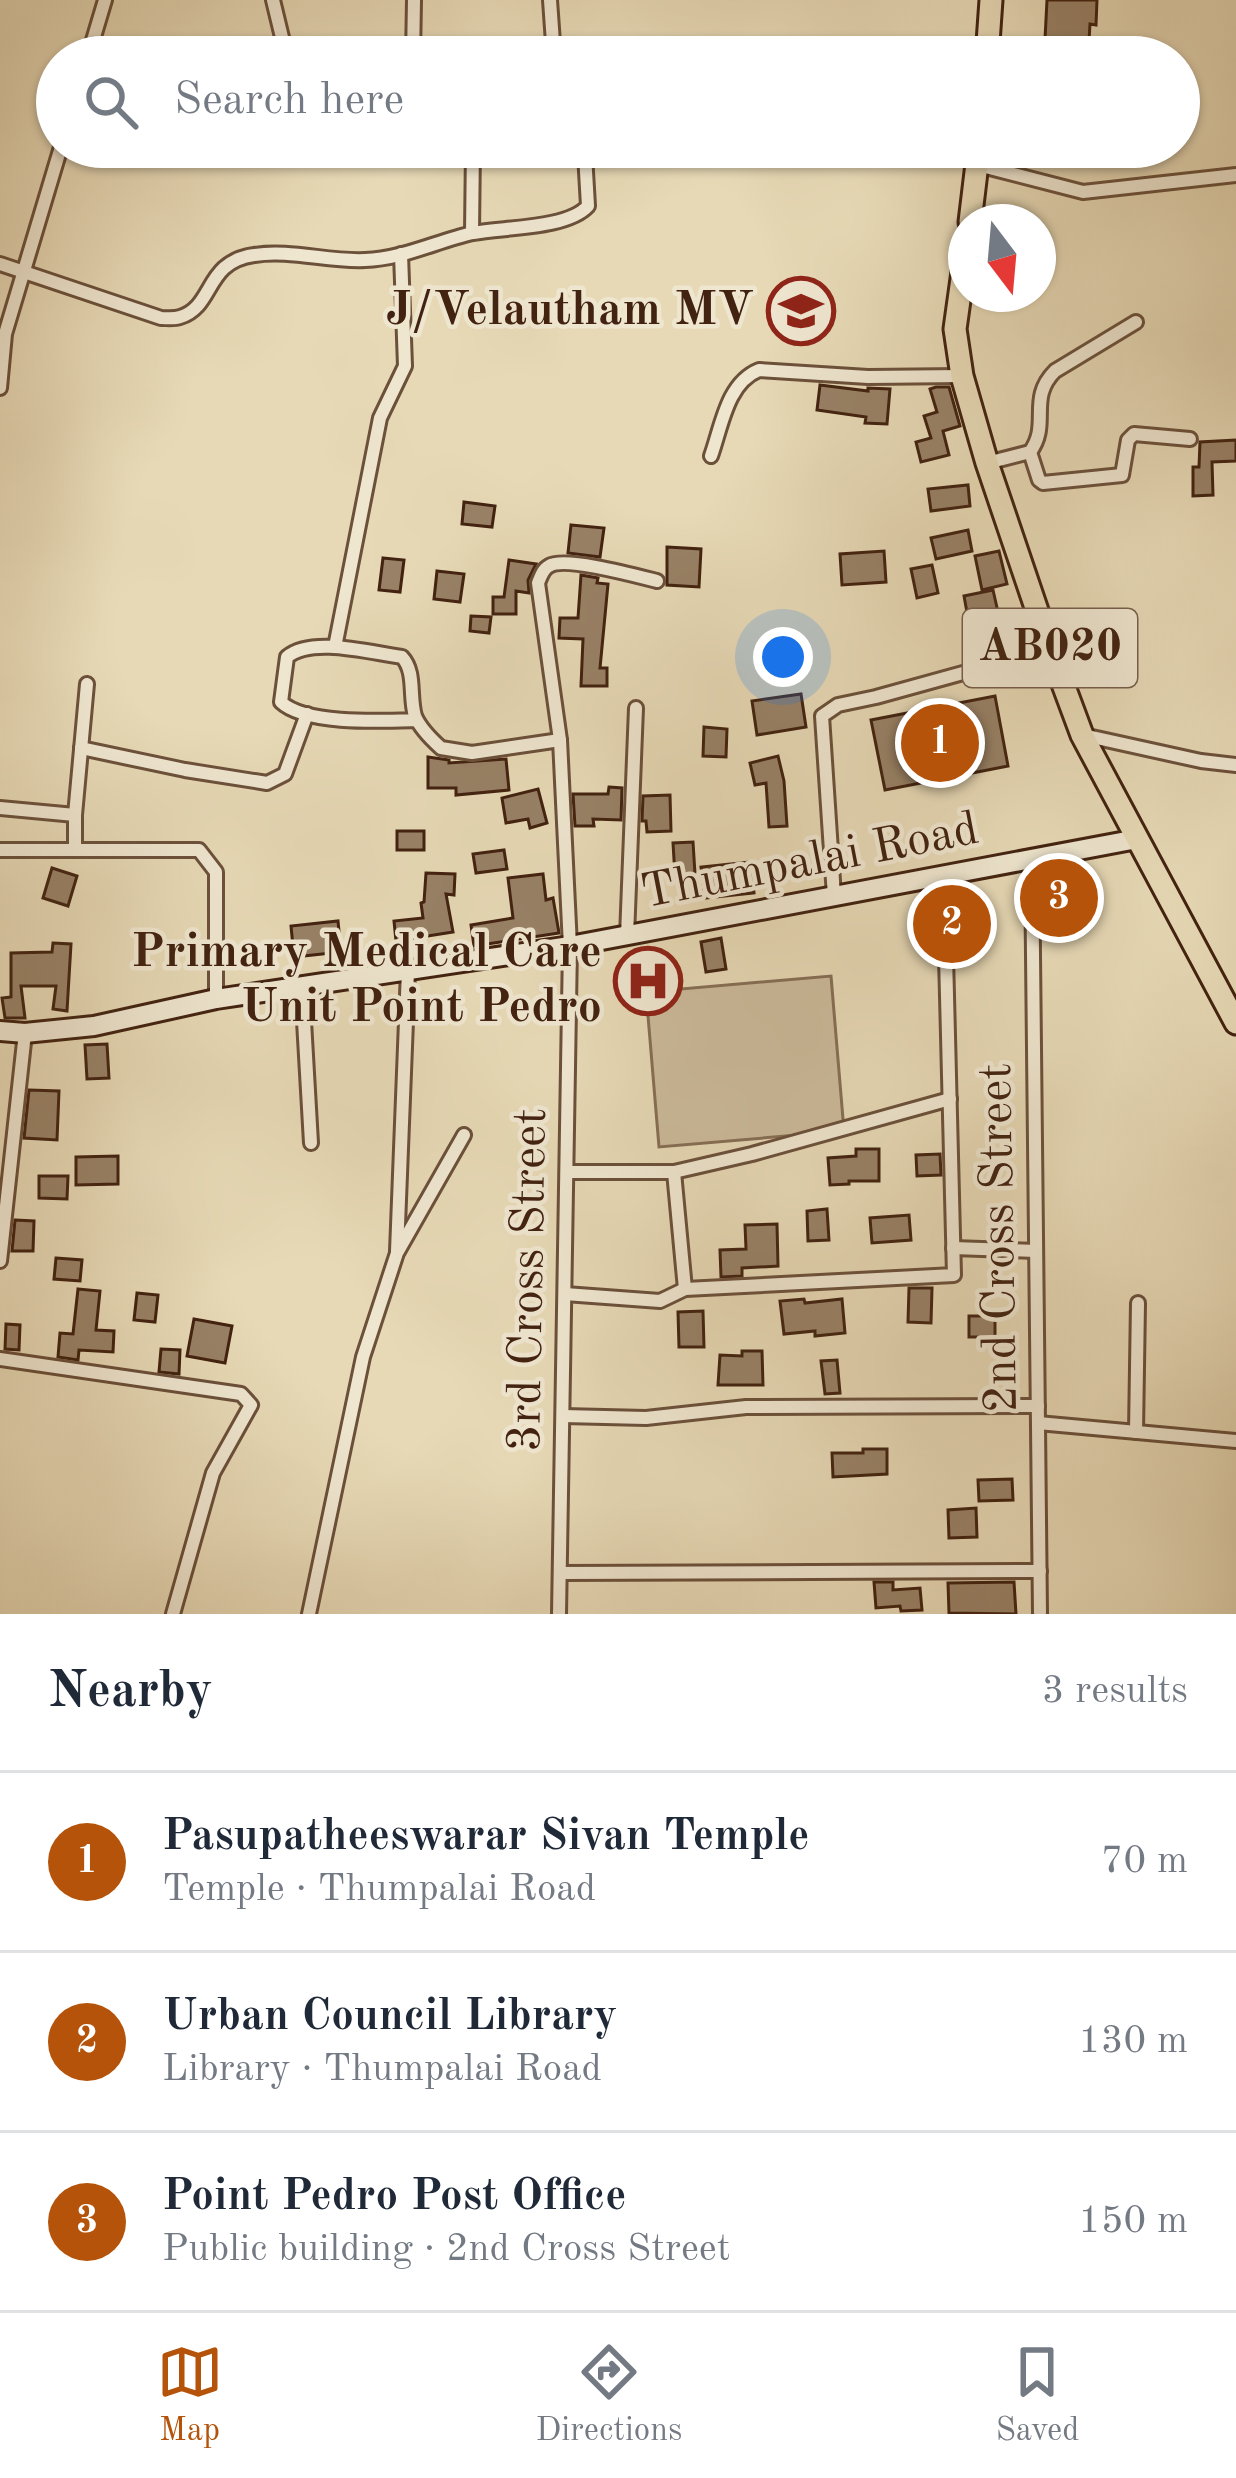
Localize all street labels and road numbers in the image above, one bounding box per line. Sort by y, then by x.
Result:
road number: AB020 [963,609,1137,687]
street label: Thumpalai Road [637,806,983,918]
street label: 2nd Cross Street [973,1062,1027,1414]
street label: 3rd Cross Street [502,1108,556,1452]

